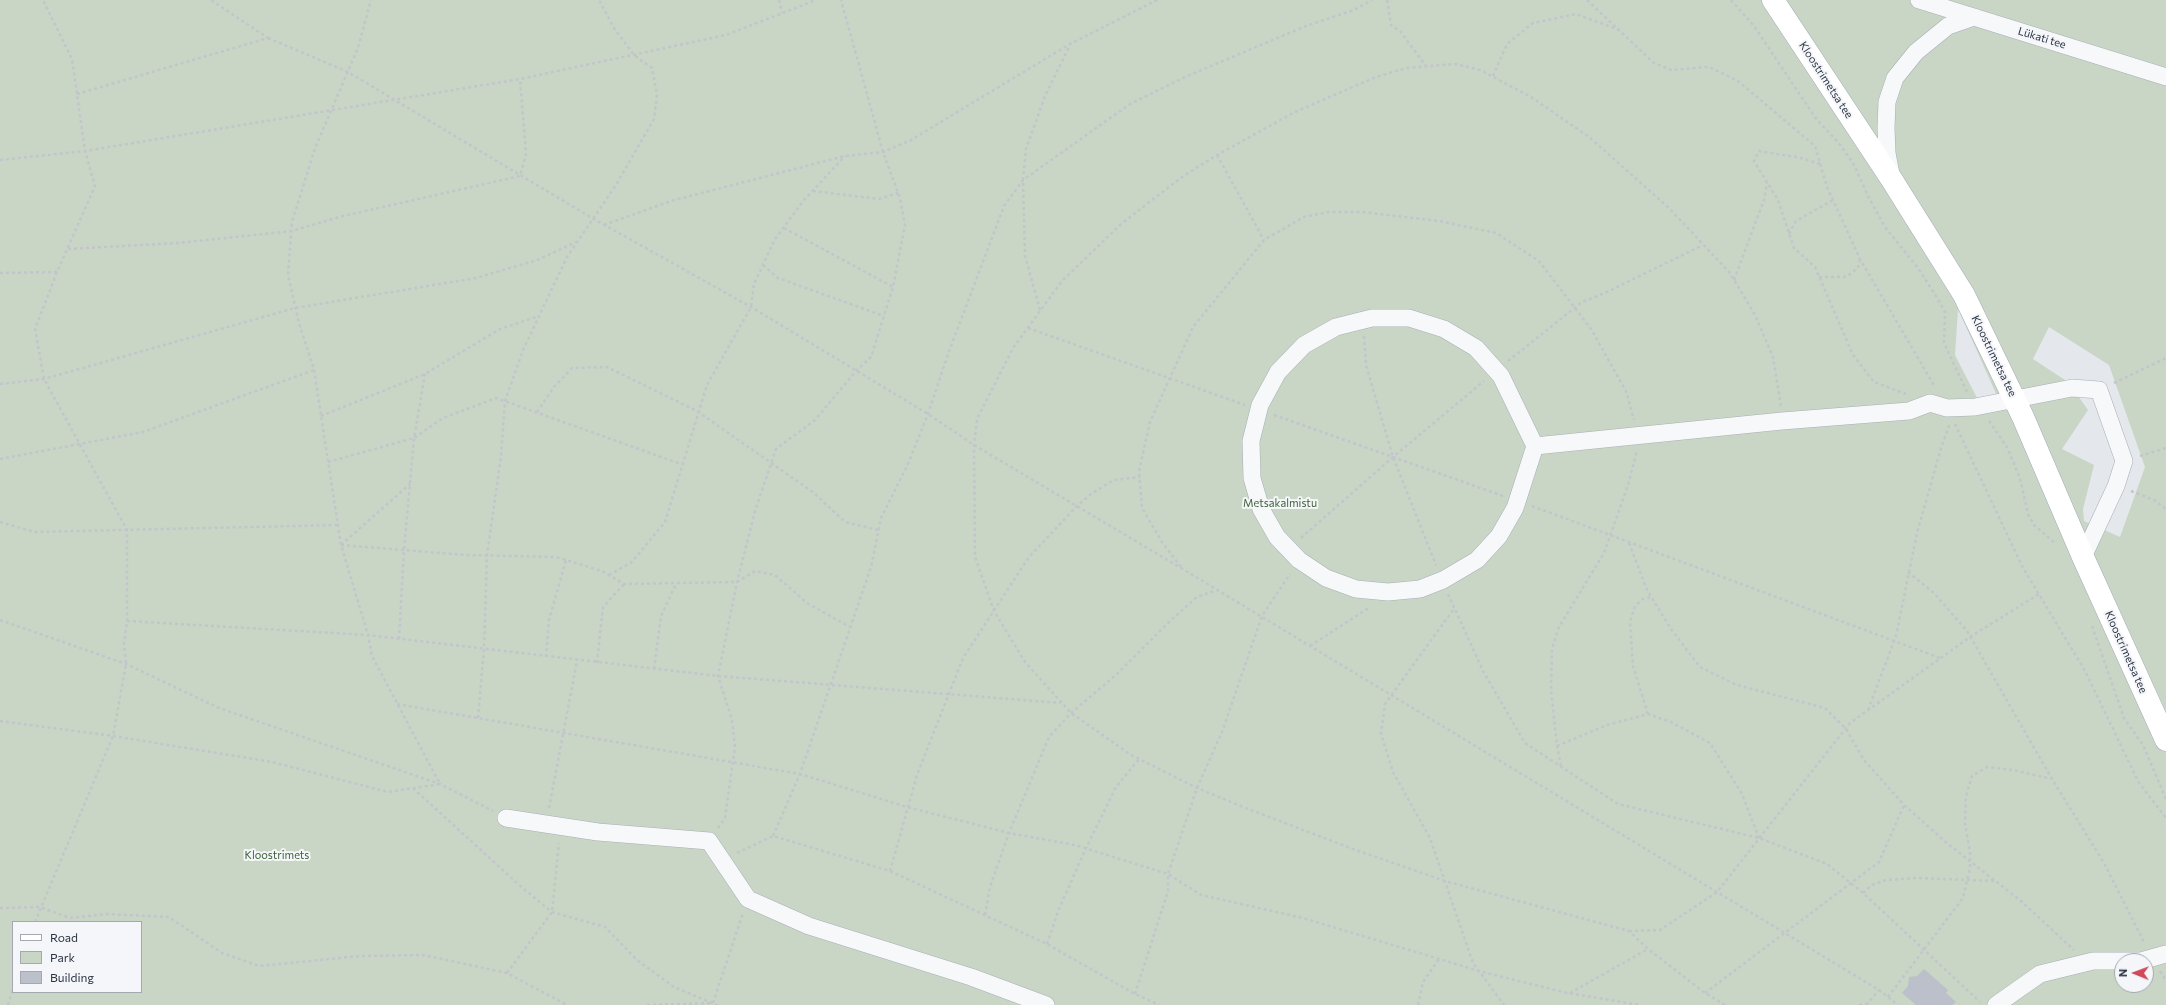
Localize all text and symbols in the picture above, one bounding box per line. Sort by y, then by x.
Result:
street label: Lükati tee [2016,24,2068,52]
street label: Kloostrimetsa tee [1796,39,1856,121]
street label: Kloostrimetsa tee [1969,313,2019,399]
park label: Metsakalmistu [1243,496,1317,510]
street label: Kloostrimetsa tee [2102,609,2150,695]
park label: Kloostrimets [245,848,309,862]
legend [12,921,142,993]
text: Road [50,930,78,944]
text: Park [50,950,75,964]
north arrow [2114,953,2154,993]
text: N [2116,969,2129,977]
text: Building [50,970,94,984]

